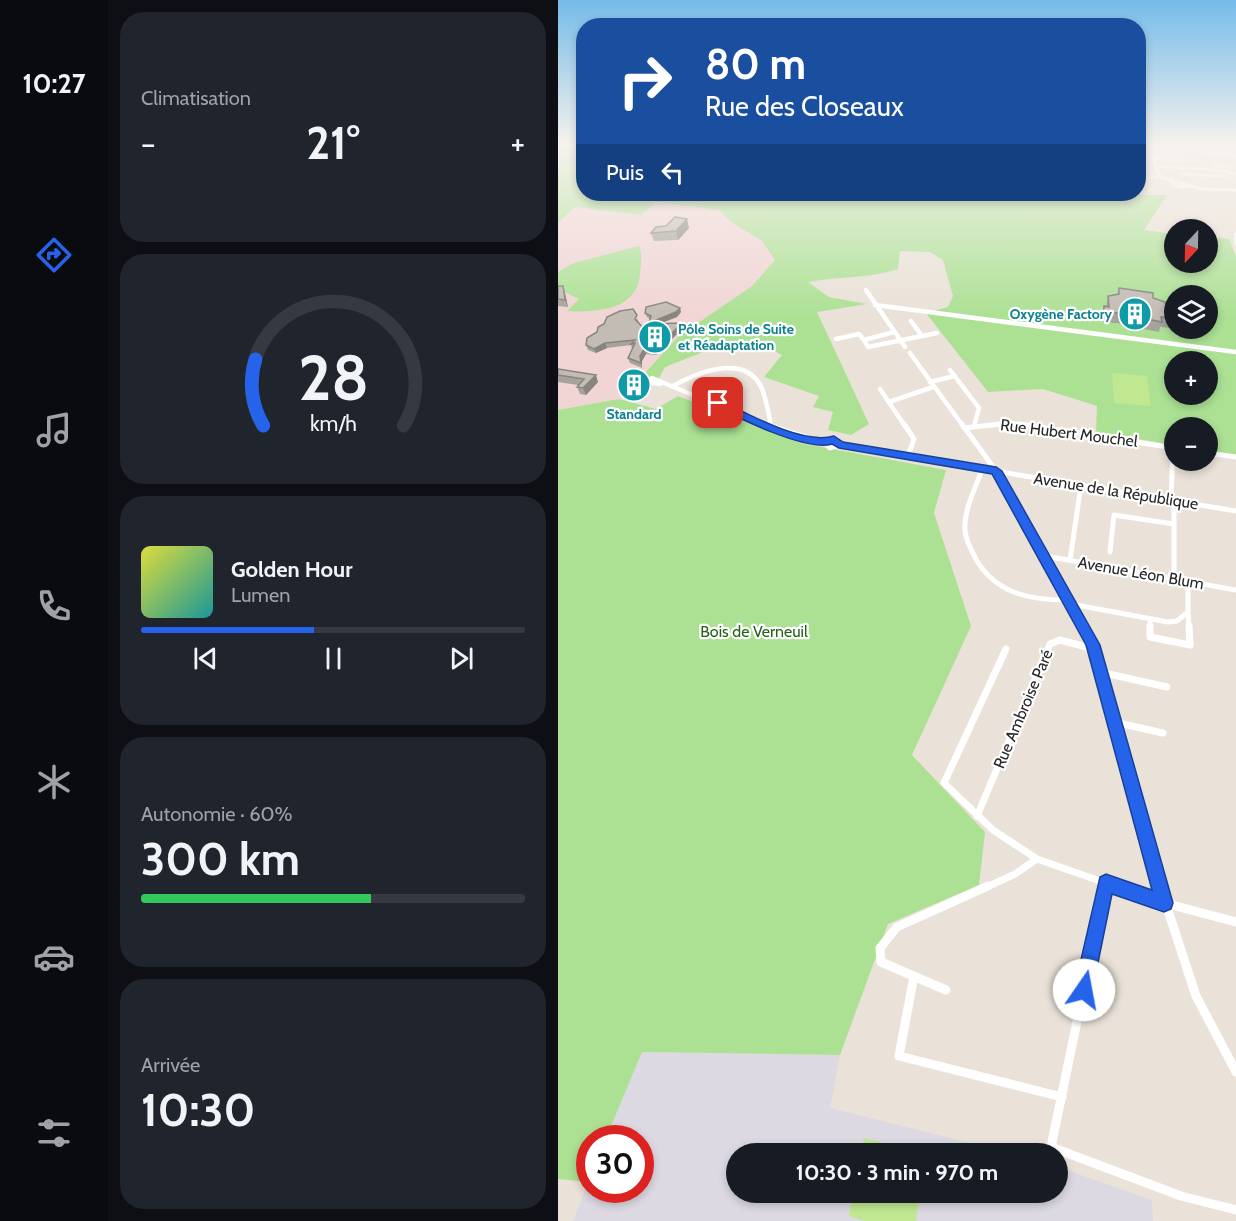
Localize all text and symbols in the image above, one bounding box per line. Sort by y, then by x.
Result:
text: 80 m [705,38,806,90]
icon: right [606,42,684,120]
text: 10:27 [22,67,86,100]
text: Climatisation [141,86,251,110]
text: Rue des Closeaux [705,90,904,123]
text: 21° [306,116,360,170]
text: − [141,123,156,163]
text: + [510,123,525,163]
icon: left [656,156,689,189]
text: Puis [606,159,644,186]
north arrow [1164,219,1218,273]
map controls [1164,219,1218,471]
icon: directions [33,234,75,276]
button: layers [1164,285,1218,339]
building icon: Oxygène Factory [1117,296,1153,332]
place label: Oxygène Factory [1010,305,1112,323]
building icon: Pôle Soins de Suite et Réadaptation [637,319,673,355]
place label: Pôle Soins de Suite et Réadaptation [678,320,794,354]
text: 28 [298,340,368,416]
button: + [1164,351,1218,405]
building icon: Standard [616,367,652,403]
pin [692,377,743,428]
icon: arrive [701,386,734,419]
place label: Standard [607,405,661,423]
icon: music [33,409,75,451]
text: km/h [310,410,356,436]
street label: Rue Hubert Mouchel [999,415,1139,451]
button: − [1164,417,1218,471]
street label: Avenue de la République [1032,469,1200,513]
street label: Avenue Léon Blum [1077,553,1205,593]
text: Golden Hour [231,556,352,583]
text: Lumen [231,583,290,607]
icon: phone [33,585,75,627]
park label: Bois de Verneuil [700,622,808,641]
icon: previous [189,642,222,675]
icon: pause [317,642,350,675]
icon: next [445,642,478,675]
street label: Rue Ambroise Paré [989,647,1057,771]
icon: climate [33,761,75,803]
text: Autonomie · 60% [141,802,292,826]
text: 300 km [141,832,300,886]
icon: car [33,936,75,978]
position arrow [1052,958,1116,1022]
text: Arrivée [141,1053,200,1077]
text: 10:30 [141,1083,255,1137]
icon: filters [33,1112,75,1154]
speed limit sign: 30 [576,1125,654,1203]
text: 10:30 · 3 min · 970 m [796,1159,998,1186]

